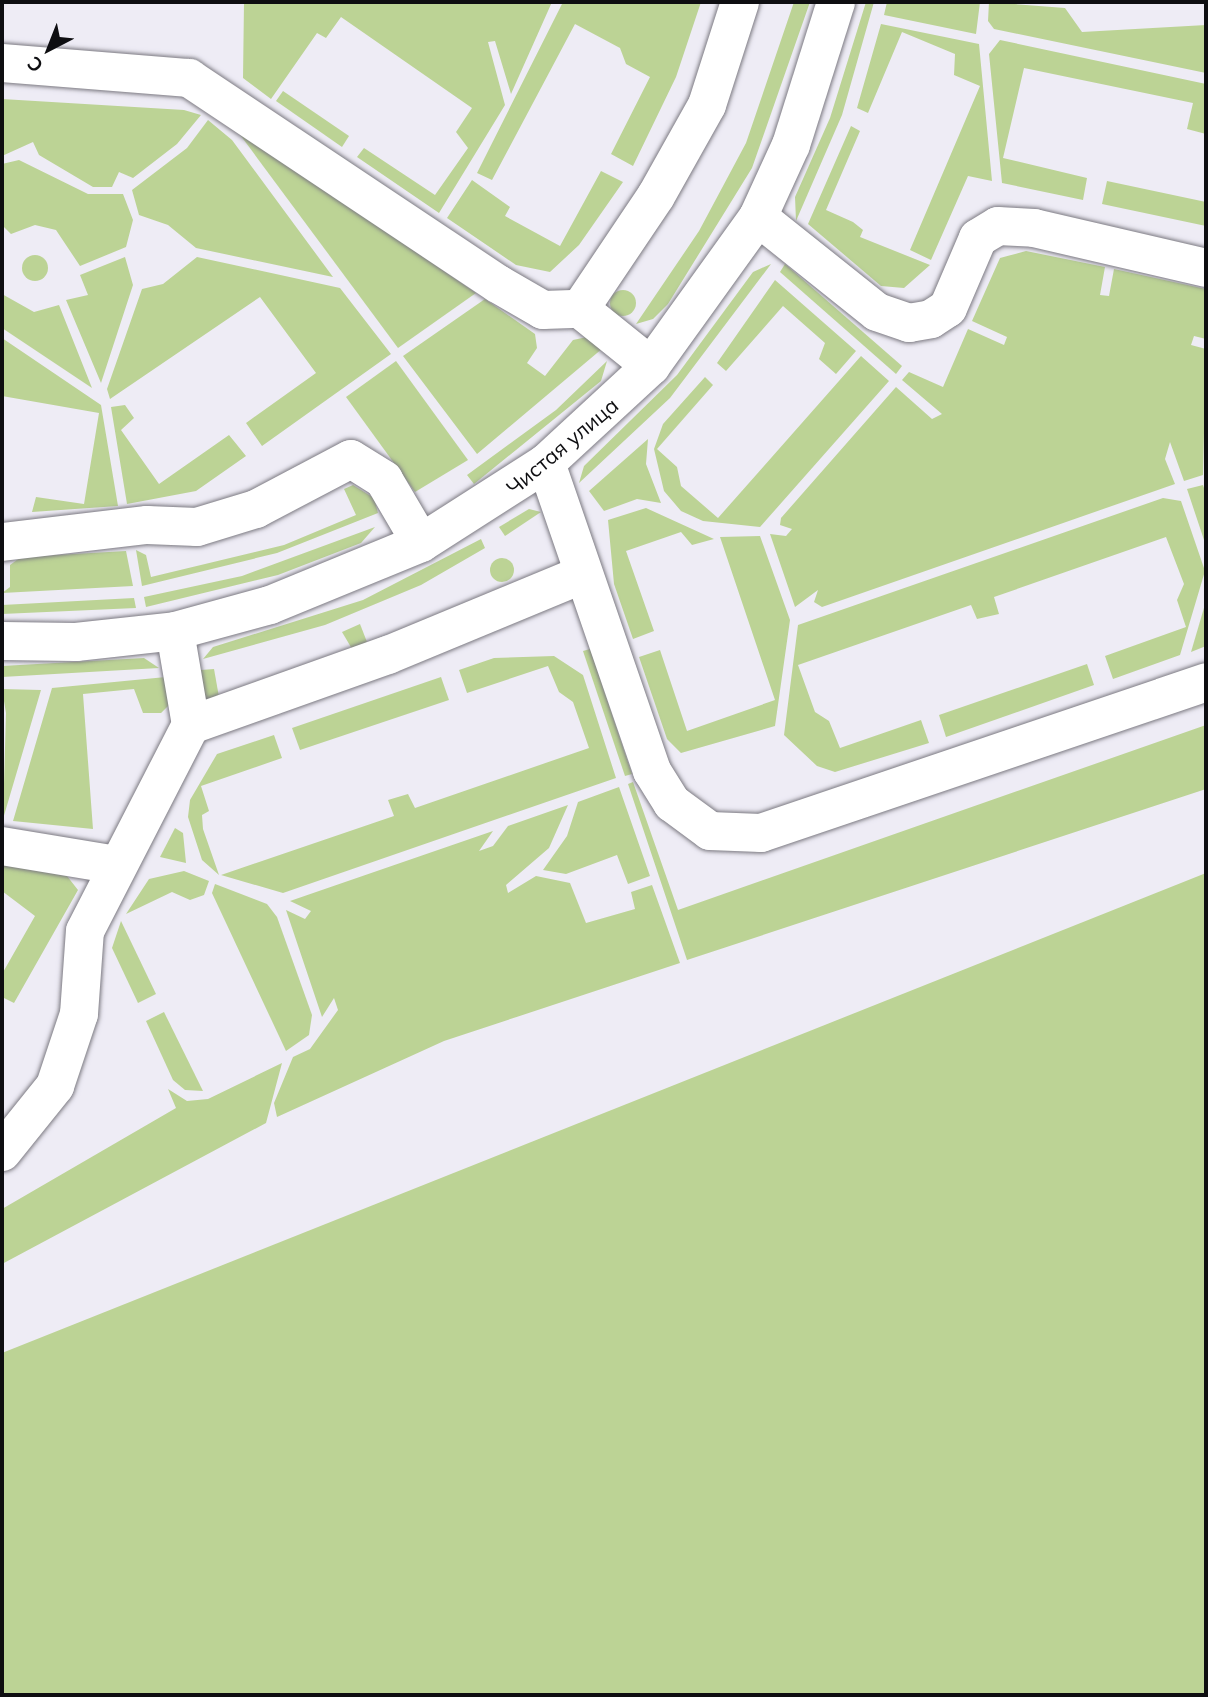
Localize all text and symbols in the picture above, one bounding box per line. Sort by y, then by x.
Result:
north arrow [14,14,84,84]
text: С [22,51,48,78]
street label: Чистая улица [501,392,623,500]

